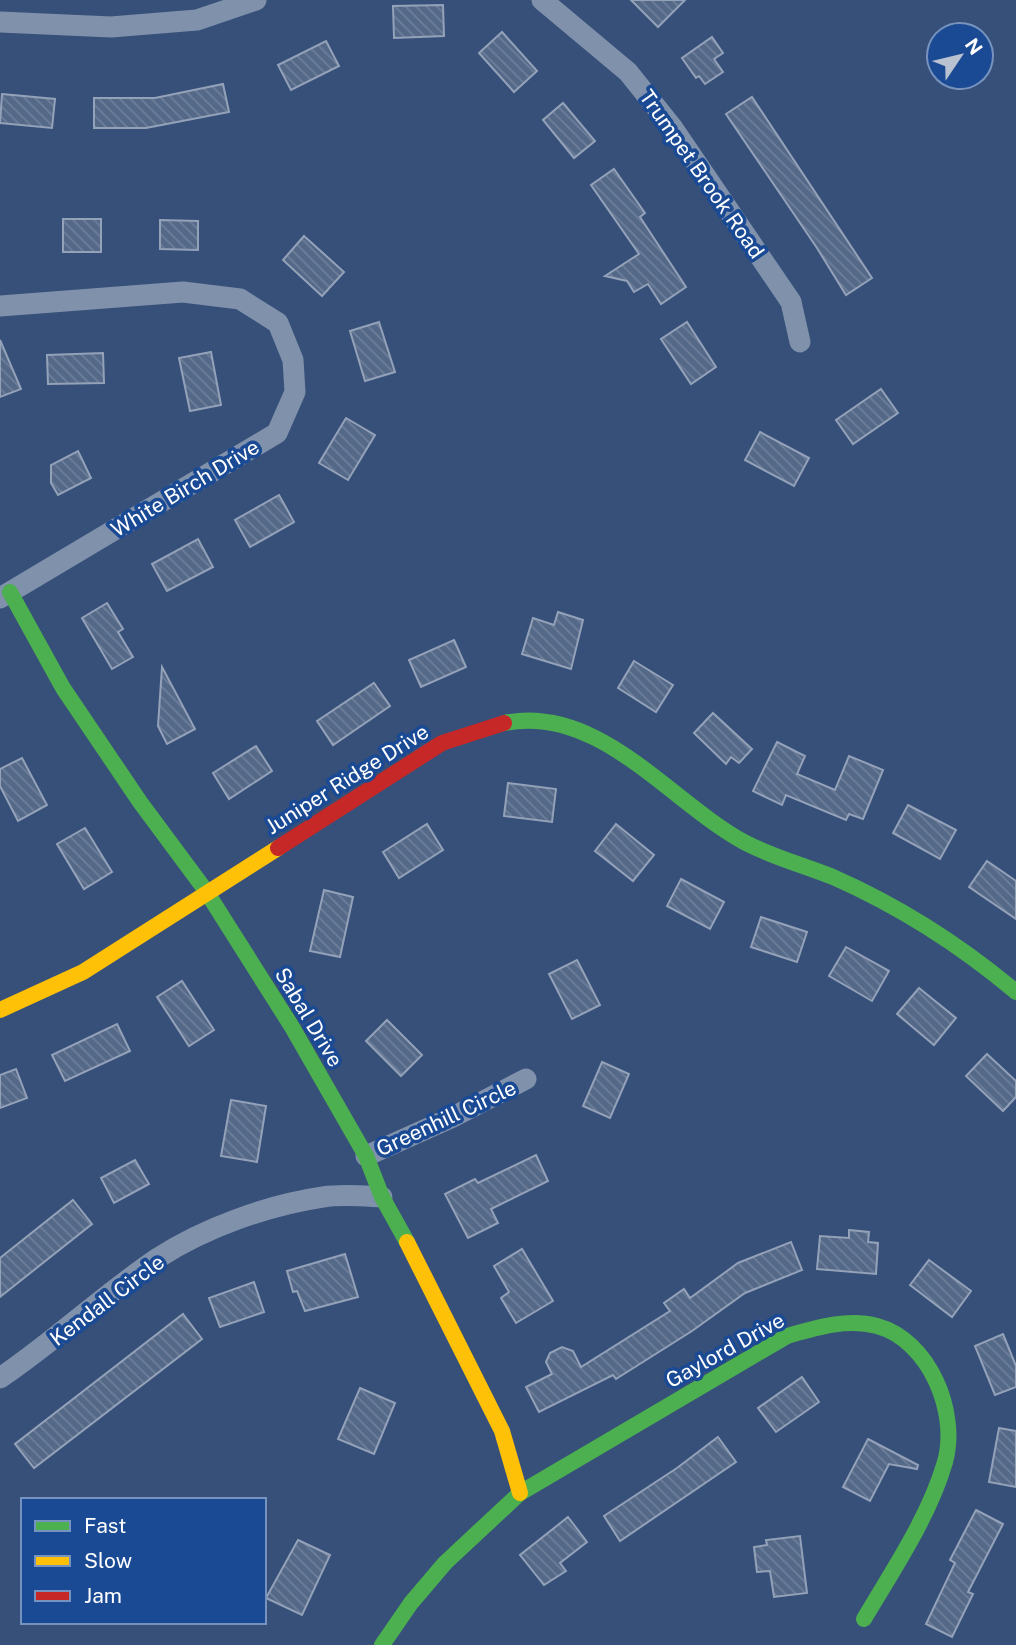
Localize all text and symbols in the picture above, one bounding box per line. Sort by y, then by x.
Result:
north arrow [925,21,995,91]
text: N [961,34,987,59]
street label: Trumpet Brook Road [634,85,770,263]
street label: White Birch Drive [106,434,264,542]
street label: Juniper Ridge Drive [261,719,433,839]
street label: Sabal Drive [270,963,348,1071]
street label: Greenhill Circle [372,1075,520,1161]
street label: Kendall Circle [45,1249,169,1351]
street label: Gaylord Drive [661,1307,789,1393]
legend [21,1498,266,1624]
text: Fast [84,1513,126,1538]
text: Slow [84,1548,132,1573]
text: Jam [84,1583,122,1608]

